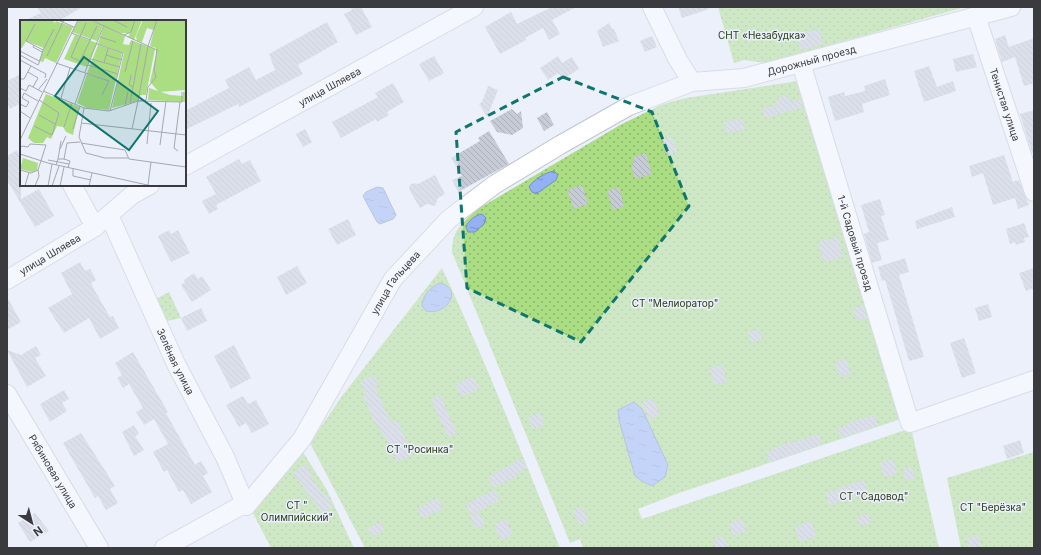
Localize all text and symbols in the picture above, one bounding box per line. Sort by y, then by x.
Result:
inset map [20,20,186,186]
park label: СНТ «Незабудка» [718,29,806,41]
street label: Дорожный проезд [766,43,857,78]
street label: улица Шляева [296,65,363,108]
street label: Тенистая улица [987,66,1023,142]
street label: 1-й Садовый проезд [835,194,876,292]
street label: улица Шляева [17,231,83,277]
street label: улица Гальцева [368,248,422,317]
park label: СТ "Мелиоратор" [632,297,718,309]
street label: Зелёная улица [155,327,197,397]
street label: Рябиновая улица [27,432,80,510]
park label: СТ "Росинка" [387,443,453,455]
park label: СТ "Садовод" [839,490,909,502]
park label: СТ " Олимпийский" [261,499,333,523]
park label: СТ "Берёзка" [960,501,1026,513]
north arrow [12,503,52,543]
text: N [30,523,45,539]

